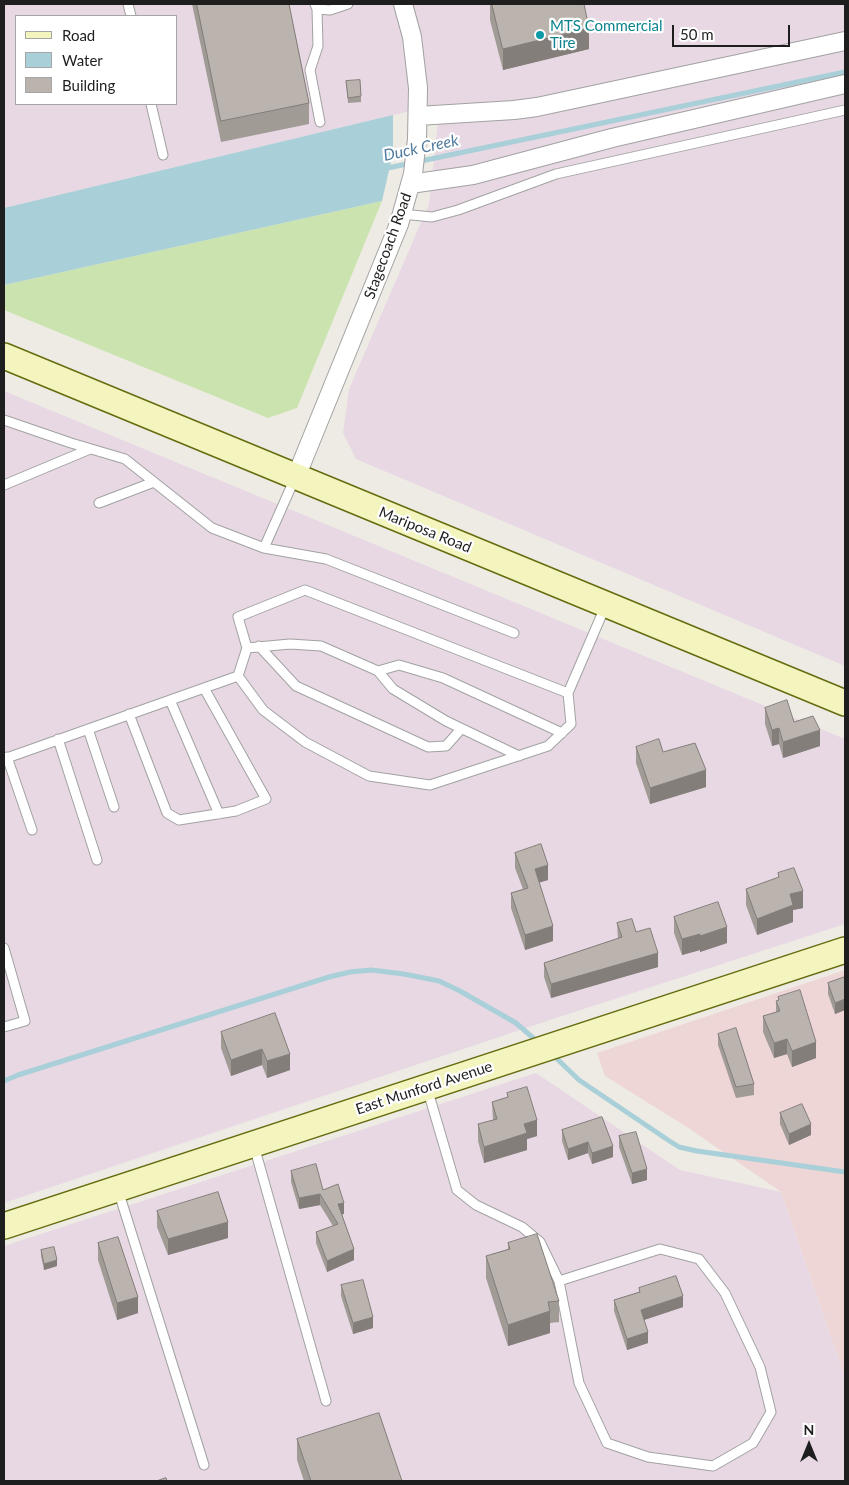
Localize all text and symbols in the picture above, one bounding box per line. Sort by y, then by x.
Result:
legend [15,15,178,105]
scale bar [674,15,792,47]
place label: MTS Commercial Tire [550,17,663,52]
text: 50 m [680,25,714,43]
text: Road [62,26,95,44]
marker: MTS Commercial Tire [534,29,546,41]
text: Water [62,51,103,69]
text: Building [62,76,115,94]
water label: Duck Creek [382,131,460,165]
street label: Stagecoach Road [360,190,416,302]
street label: Mariposa Road [376,503,474,557]
street label: East Munford Avenue [353,1057,495,1119]
north arrow [784,1420,834,1470]
text: N [804,1421,814,1438]

